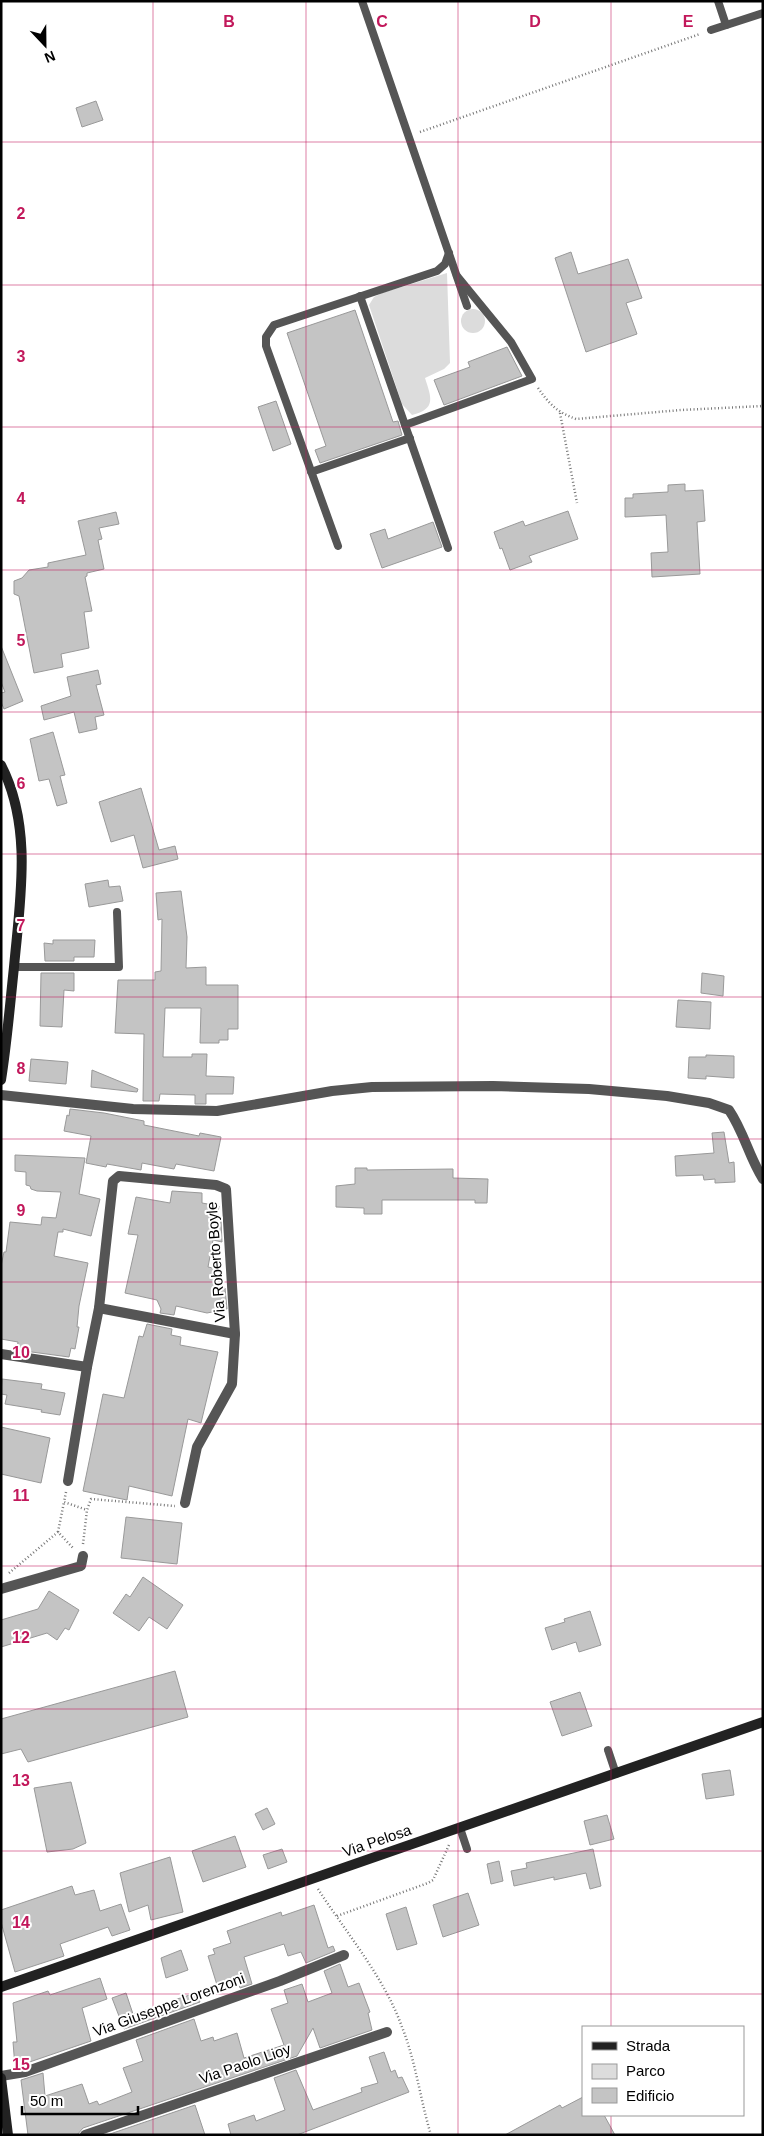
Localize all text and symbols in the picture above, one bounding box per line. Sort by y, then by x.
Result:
text: B [223,13,235,30]
text: C [376,13,388,30]
text: D [529,13,541,30]
text: E [683,13,694,30]
north arrow [20,20,70,70]
text: N [42,48,58,66]
text: 2 [17,205,26,222]
text: 3 [17,348,26,365]
text: 4 [17,490,26,507]
text: 5 [17,632,26,649]
text: 6 [17,775,26,792]
text: 7 [17,917,26,934]
text: 8 [17,1060,26,1077]
street label: Via Roberto Boyle [203,1201,228,1323]
text: 9 [17,1202,26,1219]
text: 10 [12,1344,30,1361]
text: 11 [13,1487,30,1504]
text: 12 [12,1629,30,1646]
text: 13 [12,1772,30,1789]
street label: Via Pelosa [340,1821,414,1860]
text: 14 [12,1914,30,1931]
street label: Via Giuseppe Lorenzoni [91,1969,247,2040]
legend [582,2026,744,2116]
text: Strada [626,2037,671,2054]
street label: Via Paolo Lioy [197,2040,293,2087]
text: 15 [12,2056,30,2073]
text: Parco [626,2062,665,2079]
scale bar [22,2084,139,2116]
text: Edificio [626,2087,674,2104]
text: 50 m [30,2092,63,2109]

